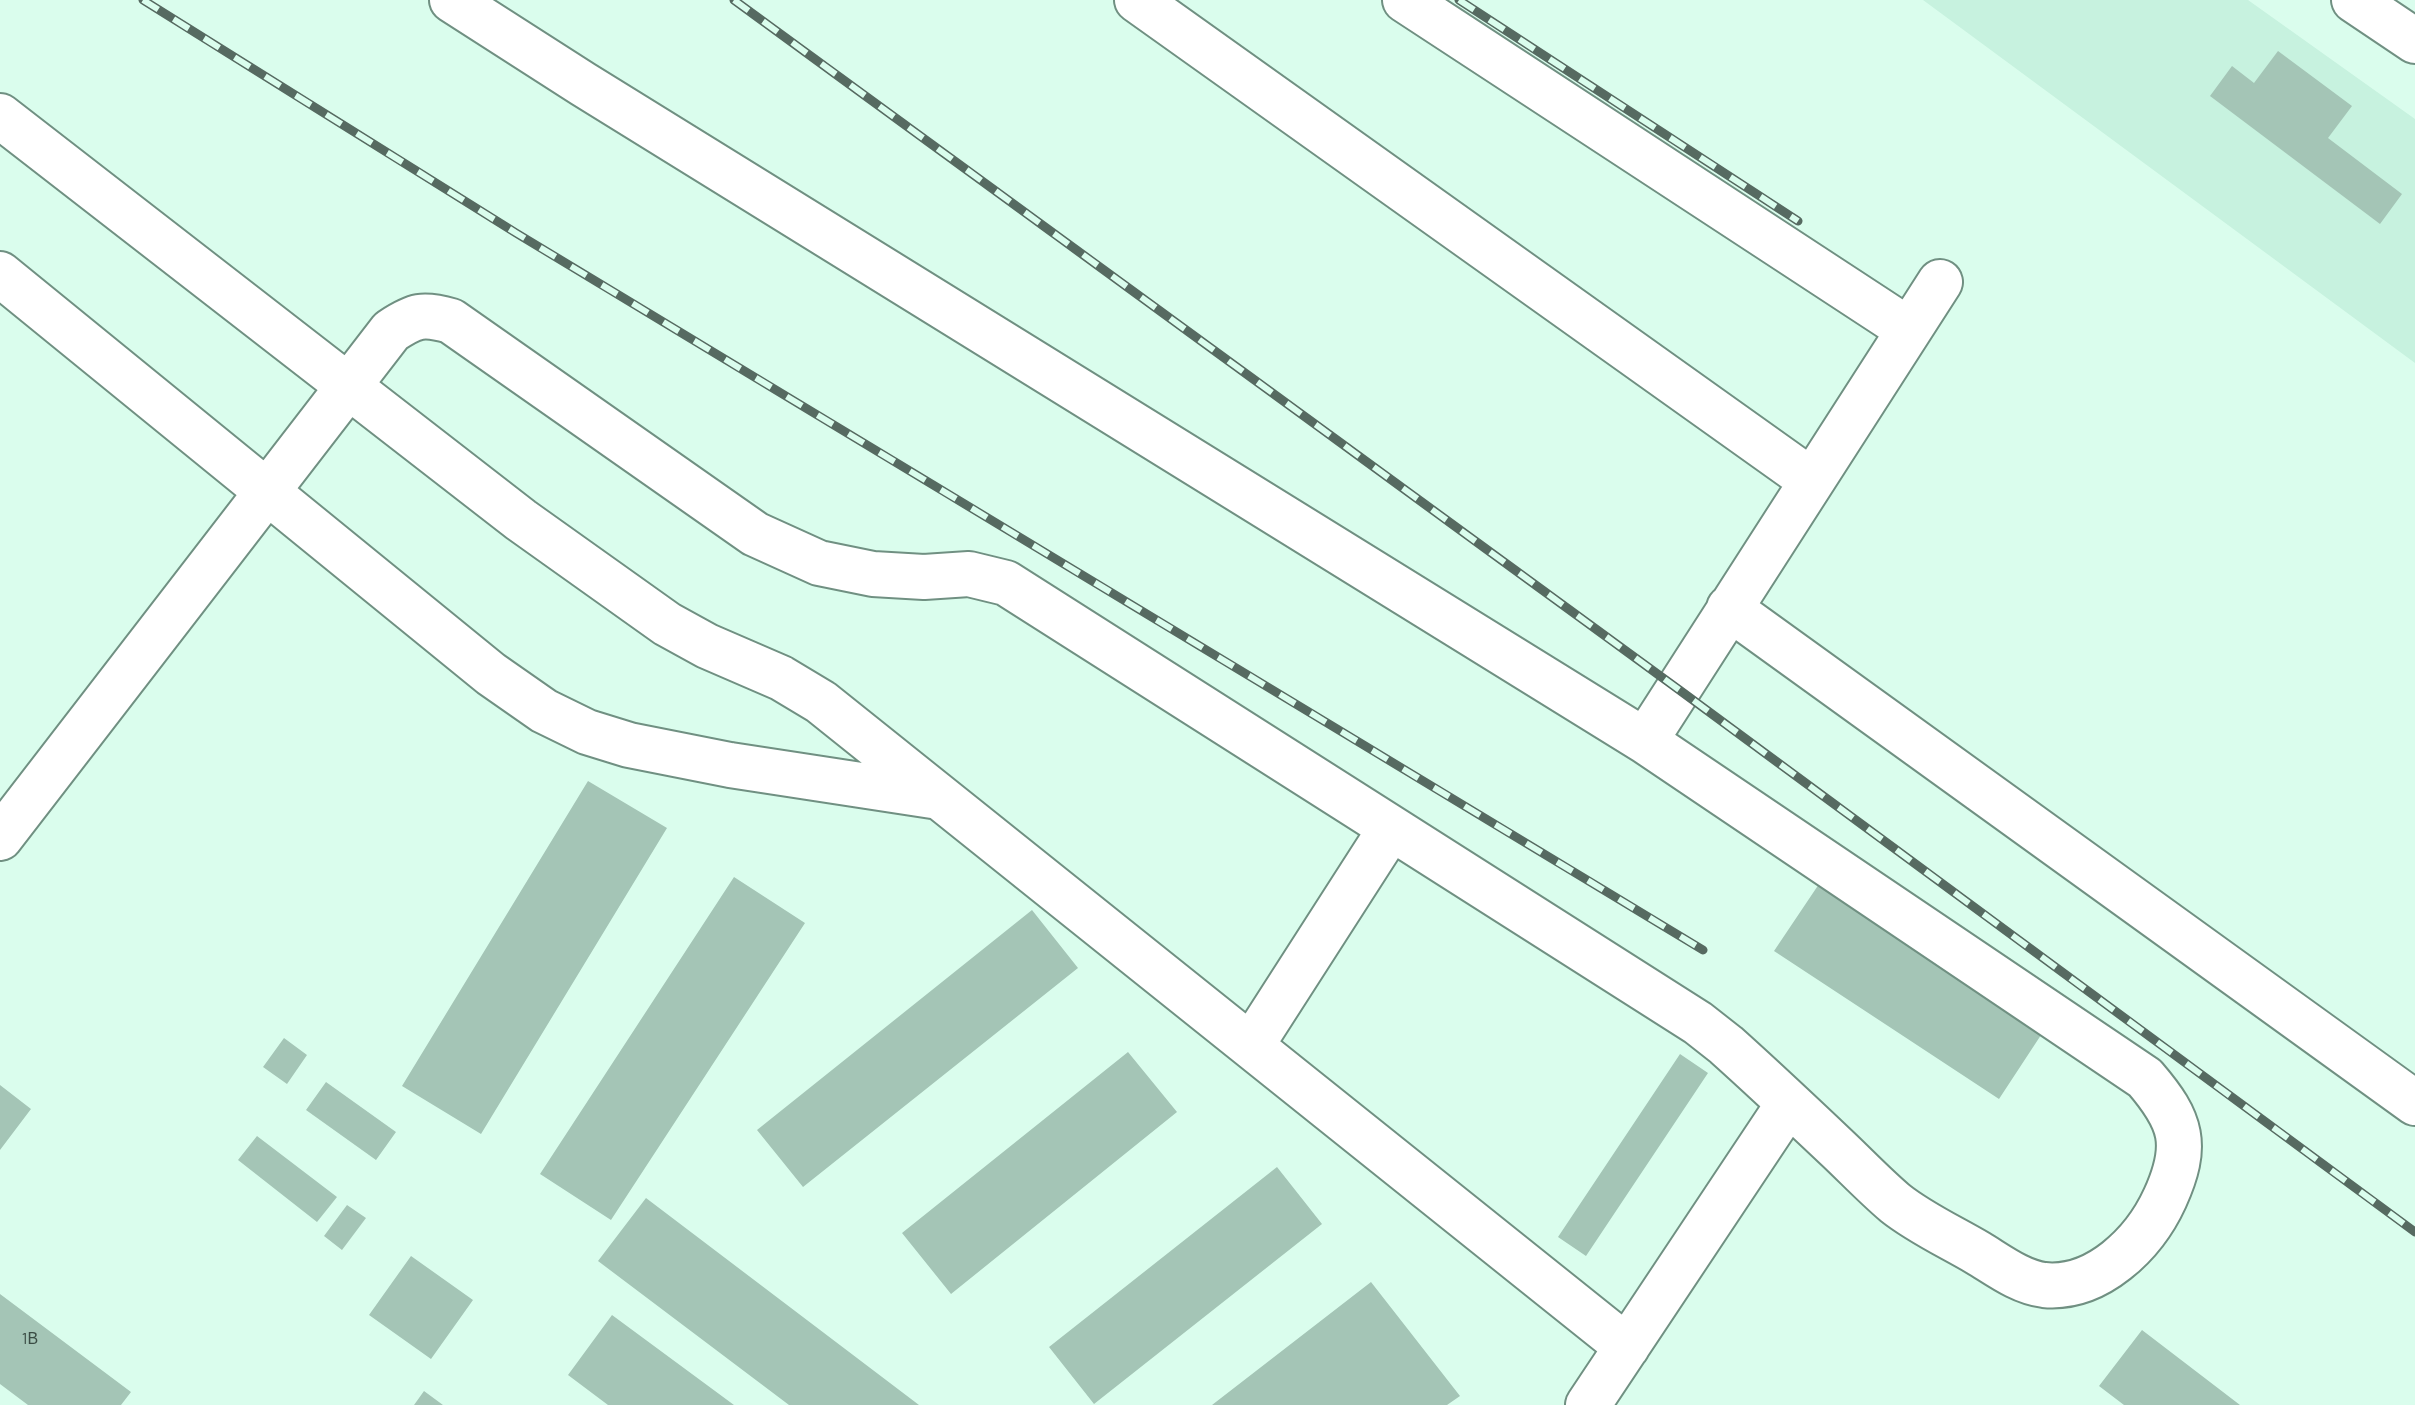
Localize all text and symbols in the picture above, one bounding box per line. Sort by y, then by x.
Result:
house number: 1В [22,1329,38,1349]

